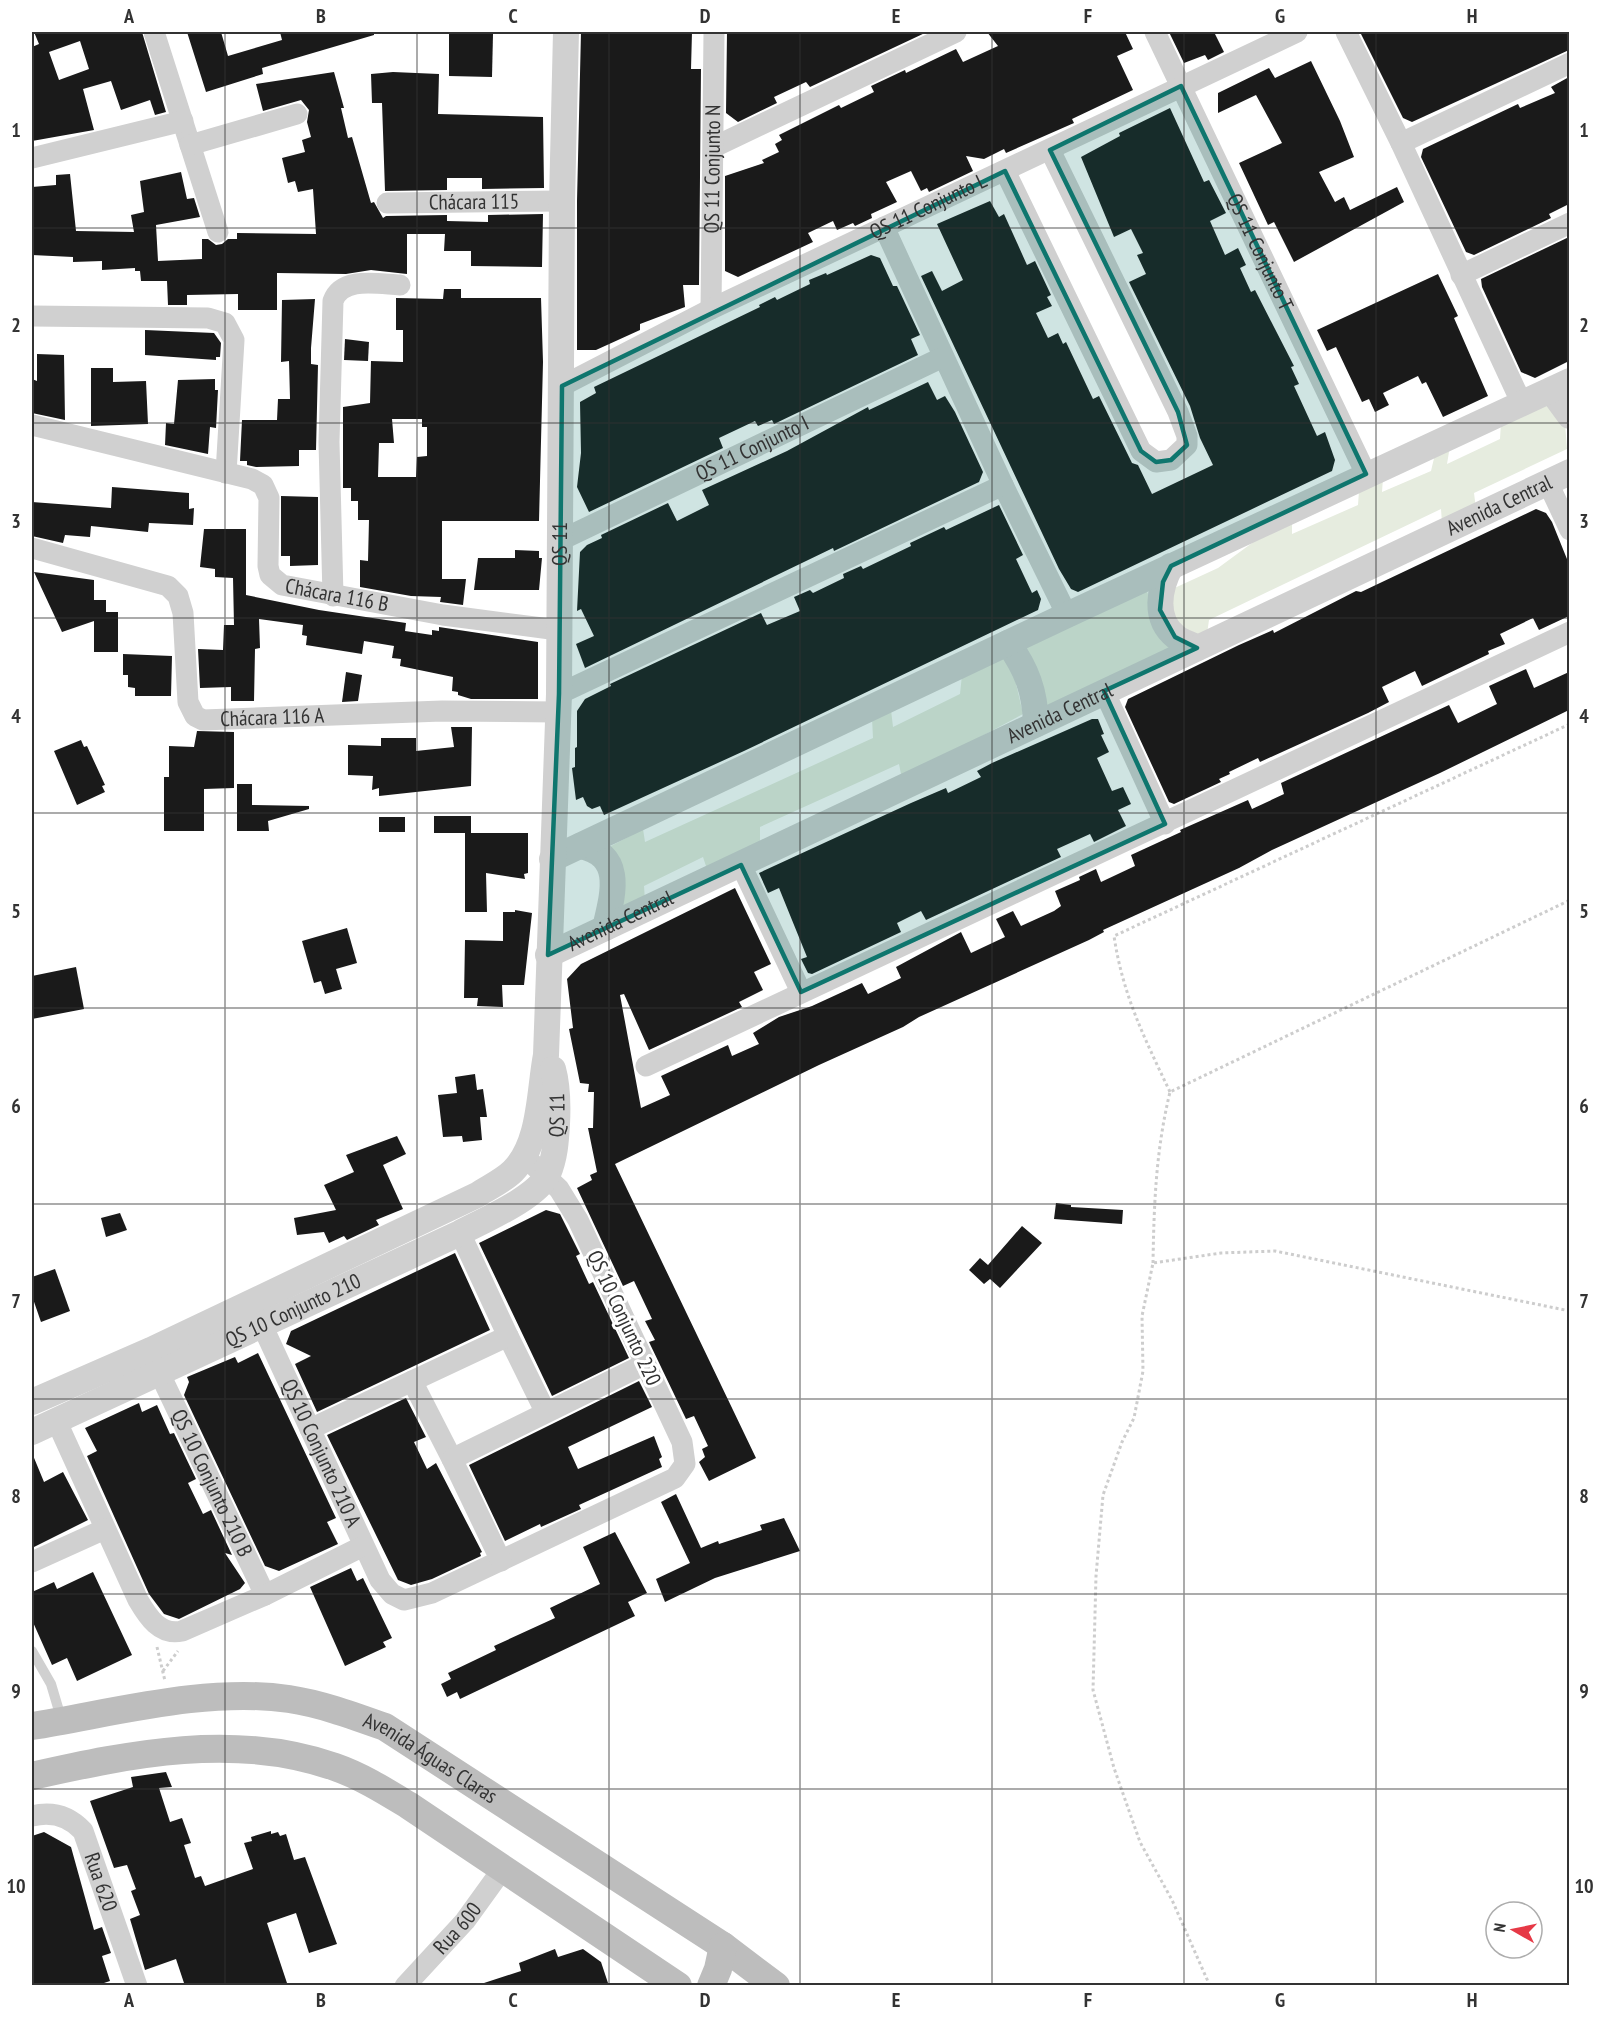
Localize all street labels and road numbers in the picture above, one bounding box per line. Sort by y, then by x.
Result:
street label: QS 11 Conjunto N [698,104,726,234]
street label: QS 11 Conjunto L [865,167,991,245]
street label: Chácara 115 [429,187,519,216]
street label: QS 11 Conjunto T [1221,189,1300,315]
street label: QS 11 Conjunto I [691,409,813,487]
street label: Avenida Central [1442,469,1556,542]
street label: QS 11 [546,522,573,566]
street label: Chácara 116 B [283,572,391,618]
street label: Avenida Central [1002,676,1117,749]
street label: Chácara 116 A [220,701,325,732]
street label: Avenida Central [563,884,677,957]
street label: QS 11 [542,1093,571,1138]
street label: QS 10 Conjunto 220 [581,1246,668,1390]
street label: QS 10 Conjunto 210 [221,1267,365,1353]
street label: QS 10 Conjunto 210 A [276,1375,368,1531]
street label: QS 10 Conjunto 210 B [166,1405,259,1561]
street label: Avenida Águas Claras [360,1706,503,1809]
street label: Rua 620 [79,1849,124,1915]
street label: Rua 600 [427,1897,487,1960]

